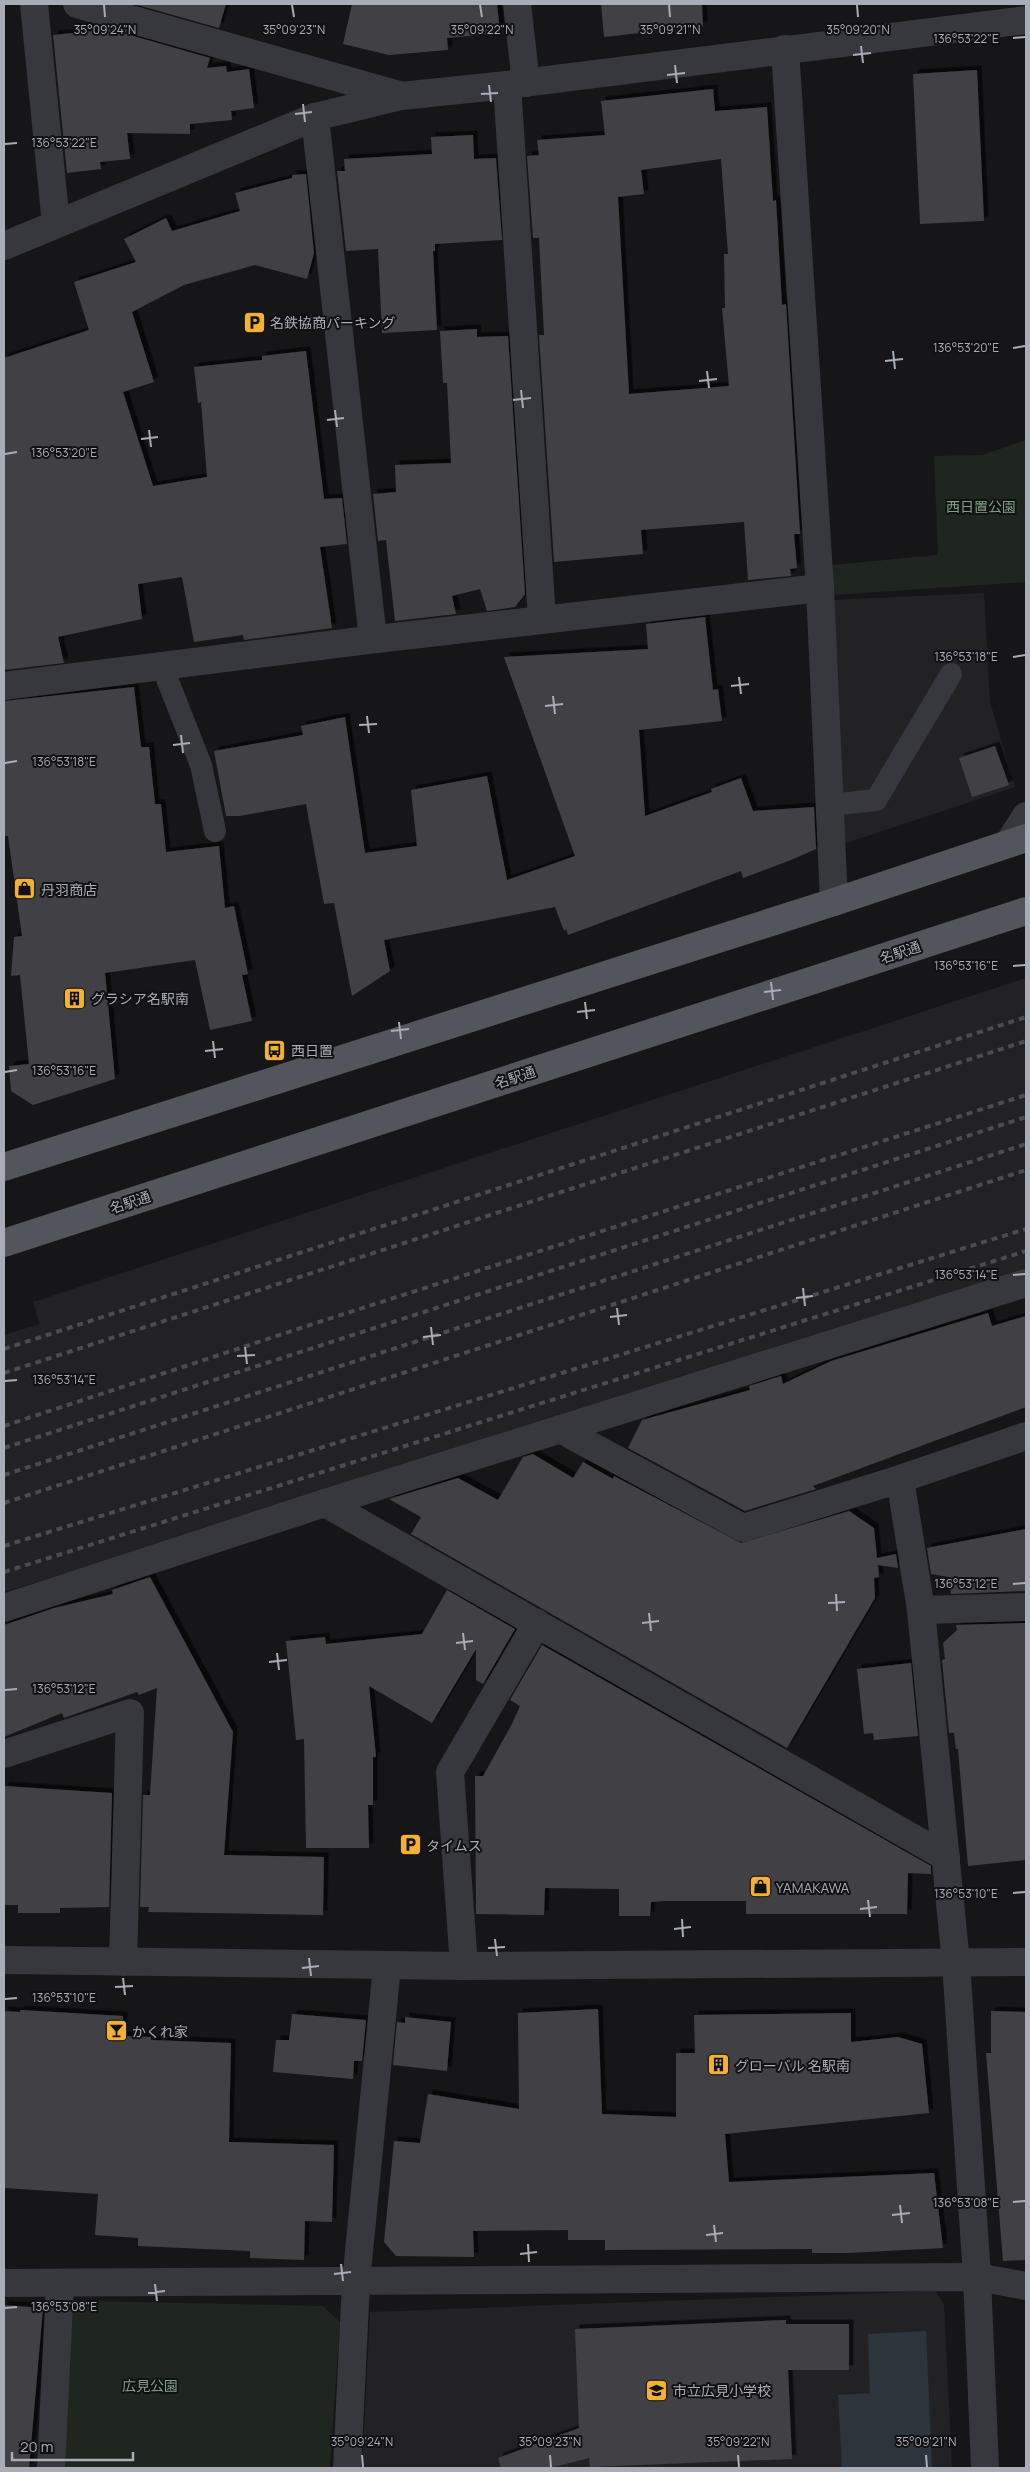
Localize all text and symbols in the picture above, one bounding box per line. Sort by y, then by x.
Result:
text: 35°09'24"N [74,21,136,38]
text: 35°09'23"N [263,21,325,38]
text: 35°09'22"N [451,21,513,38]
text: 35°09'21"N [640,21,700,38]
text: 35°09'20"N [826,21,890,38]
text: 136°53'22"E [933,30,999,47]
text: 136°53'22"E [31,134,97,151]
parking icon: 名鉄協商パーキング [242,310,266,334]
place label: 名鉄協商パーキング [270,313,396,332]
text: 136°53'20"E [933,339,999,356]
text: 136°53'20"E [31,444,97,461]
park label: 西日置公園 [946,497,1016,516]
text: 136°53'18"E [934,648,998,665]
text: 136°53'18"E [32,753,96,770]
shop icon: 丹羽商店 [13,877,37,901]
place label: 丹羽商店 [41,880,97,899]
street label: 名駅通 [877,936,923,968]
text: 136°53'16"E [934,957,998,974]
building icon: グラシア名駅南 [63,986,87,1010]
place label: グラシア名駅南 [91,989,189,1008]
bus stop icon: 西日置 [263,1038,287,1062]
place label: 西日置 [291,1041,333,1060]
street label: 名駅通 [492,1061,538,1093]
text: 136°53'16"E [32,1062,96,1079]
street label: 名駅通 [107,1186,153,1218]
text: 136°53'14"E [934,1266,998,1283]
text: 136°53'14"E [32,1371,96,1388]
text: 136°53'12"E [934,1575,998,1592]
text: 136°53'12"E [32,1680,96,1697]
parking icon: タイムス [398,1833,422,1857]
place label: タイムス [426,1836,482,1855]
shop icon: YAMAKAWA [748,1875,772,1899]
place label: YAMAKAWA [776,1878,850,1897]
text: 136°53'10"E [934,1885,998,1902]
text: 136°53'10"E [32,1989,96,2006]
bar icon: かくれ家 [104,2019,128,2043]
place label: かくれ家 [132,2022,188,2041]
building icon: グローバル 名駅南 [707,2053,731,2077]
place label: グローバル 名駅南 [735,2056,850,2075]
text: 136°53'08"E [933,2194,999,2211]
text: 136°53'08"E [31,2298,97,2315]
park label: 広見公園 [122,2376,178,2395]
school or university icon: 市立広見小学校 [645,2378,669,2402]
place label: 市立広見小学校 [673,2381,771,2400]
scale bar [12,2430,134,2462]
text: 35°09'24"N [331,2433,393,2450]
text: 35°09'23"N [519,2433,581,2450]
text: 35°09'22"N [707,2433,769,2450]
text: 35°09'21"N [896,2433,956,2450]
text: 20 m [20,2436,53,2457]

